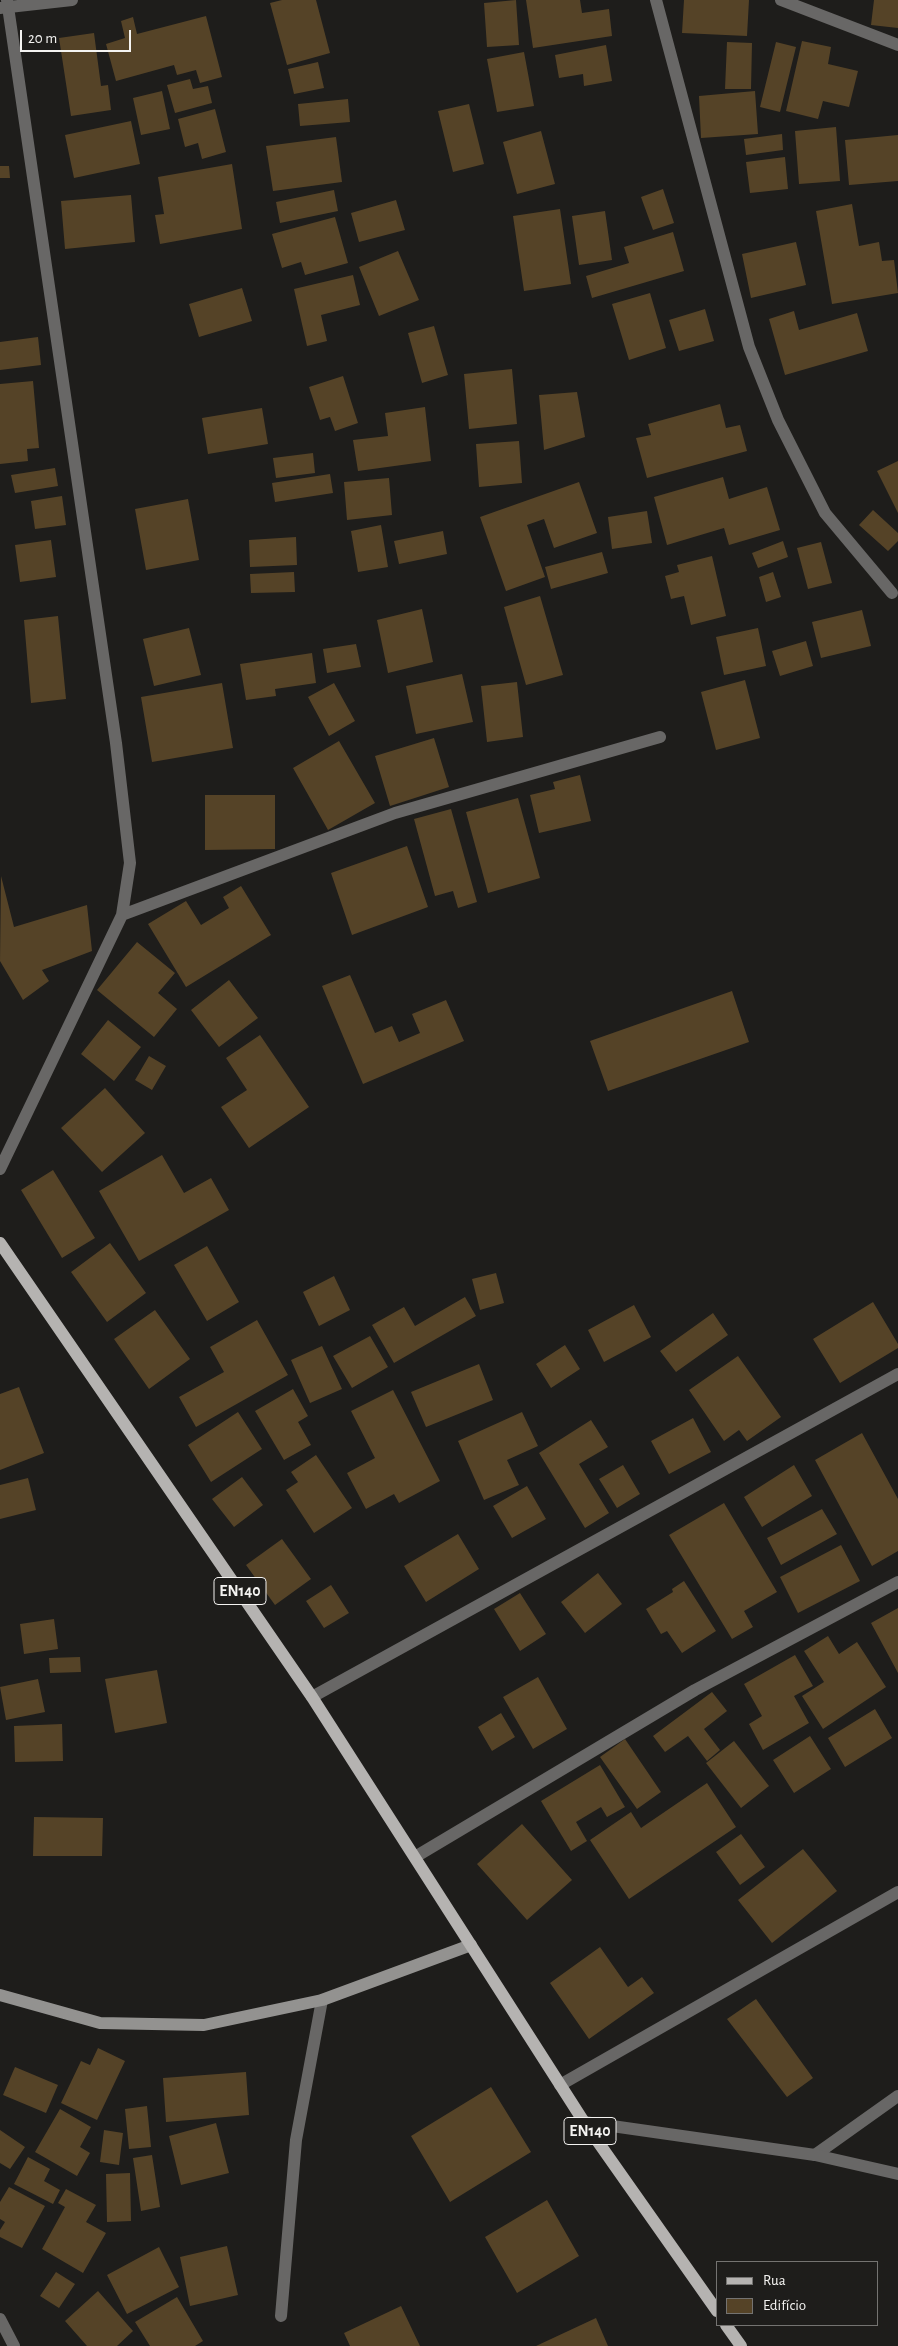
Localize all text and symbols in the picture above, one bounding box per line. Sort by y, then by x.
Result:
scale bar [22,20,134,52]
text: 20 m [28,31,57,46]
road number: EN140 [214,1578,266,1604]
road number: EN140 [564,2118,616,2144]
legend [716,2261,878,2326]
text: Rua [763,2273,786,2288]
text: Edifício [763,2298,806,2313]

